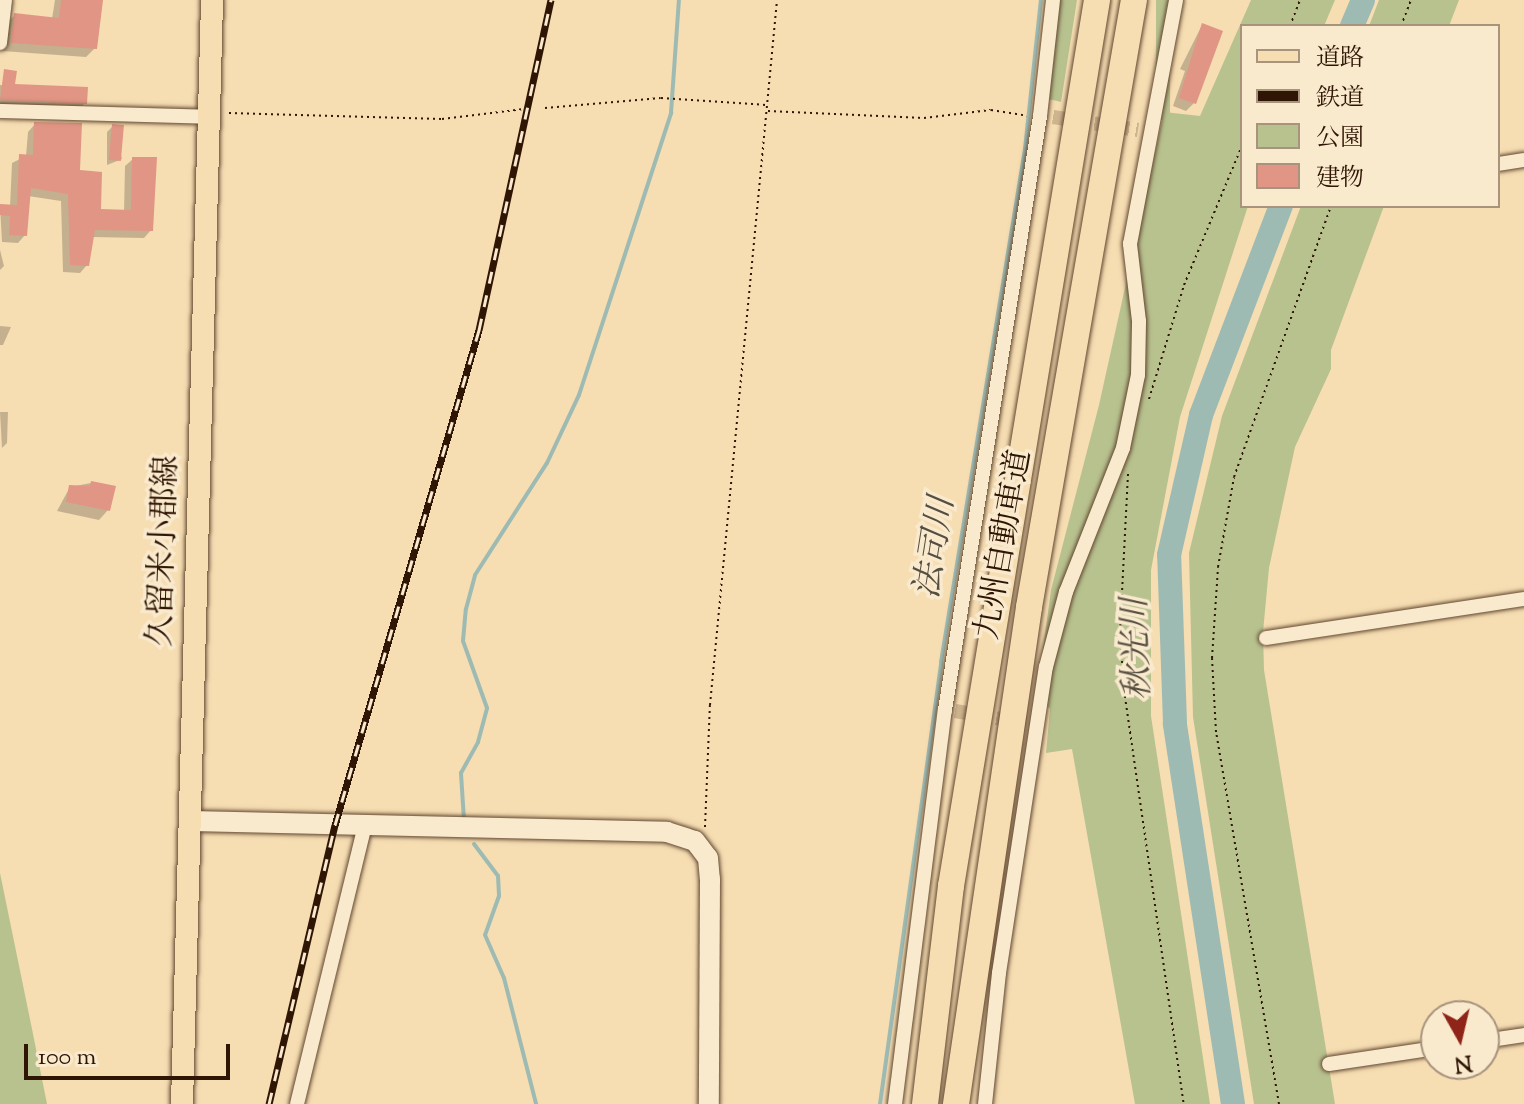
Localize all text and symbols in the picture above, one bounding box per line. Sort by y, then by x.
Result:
legend [1240,24,1500,208]
text: 道路 [1316,42,1364,76]
text: 鉄道 [1316,82,1364,116]
text: 公園 [1316,122,1364,156]
text: 建物 [1316,162,1364,196]
street label: 九州自動車道 [969,447,1041,643]
street label: 久留米小郡線 [142,454,188,648]
water label: 法司川 [908,494,964,602]
water label: 秋光川 [1116,597,1160,701]
north arrow [1420,1000,1500,1080]
scale bar [28,1028,234,1078]
text: 100 m [38,1041,96,1075]
text: N [1452,1045,1474,1079]

